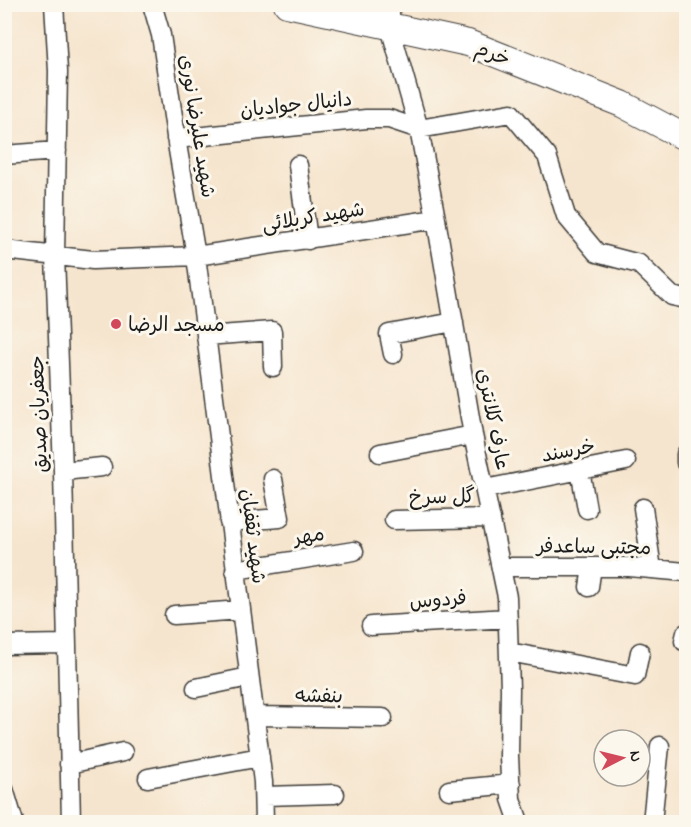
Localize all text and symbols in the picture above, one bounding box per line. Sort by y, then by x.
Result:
street label: خرم [470,35,514,75]
street label: شهید علیرضا نوری [170,53,221,200]
street label: دانیال جوادیان [239,86,354,127]
street label: شهید کربلائی [260,196,367,241]
place label: مسجد الرضا [128,312,225,341]
marker: مسجد الرضا [109,317,123,331]
street label: جعفریان صدیق [24,355,57,473]
street label: عارف کلانتری [467,366,516,473]
street label: خرسند [539,433,598,472]
street label: گل سرخ [409,483,475,514]
street label: شهید ثقفیان [231,487,272,586]
street label: مهر [290,521,327,554]
street label: مجتبی ساعدفر [534,533,651,564]
street label: فردوس [409,585,468,618]
street label: بنفشه [295,683,343,712]
north arrow [592,728,652,788]
text: N [622,750,647,763]

